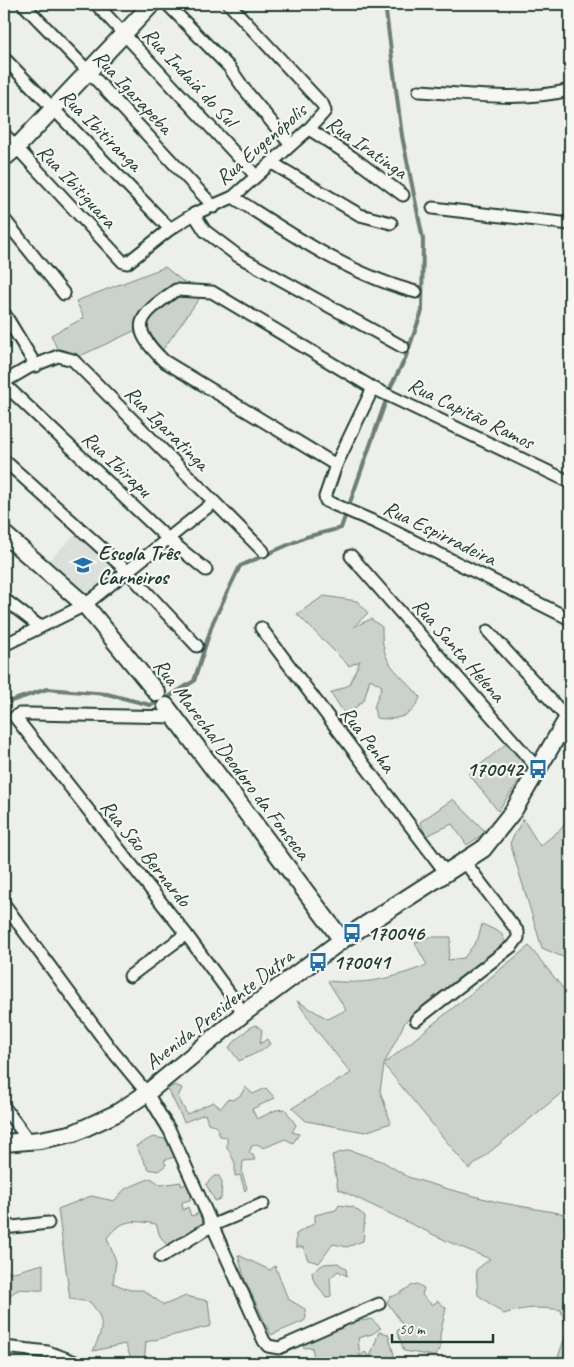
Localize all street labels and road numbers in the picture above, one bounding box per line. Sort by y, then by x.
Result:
street label: Rua Indaiá do Sul [137,22,245,135]
street label: Rua Igarapeba [88,45,180,141]
street label: Rua Ibitiranga [54,83,149,178]
street label: Rua Eugenópolis [210,96,313,191]
street label: Rua Iratinga [322,110,414,185]
street label: Rua Ibitiguara [32,139,124,235]
street label: Rua Capitão Ramos [404,371,540,456]
street label: Rua Igaratinga [119,380,217,478]
street label: Rua Ibirapu [77,425,158,504]
street label: Rua Espirradeira [379,495,502,572]
street label: Rua Santa Helena [407,593,512,709]
street label: Rua Marechal Deodoro da Fonseca [148,653,317,866]
street label: Rua Penha [335,701,402,779]
street label: Rua São Bernardo [95,794,198,913]
street label: Avenida Presidente Dutra [140,942,300,1075]

